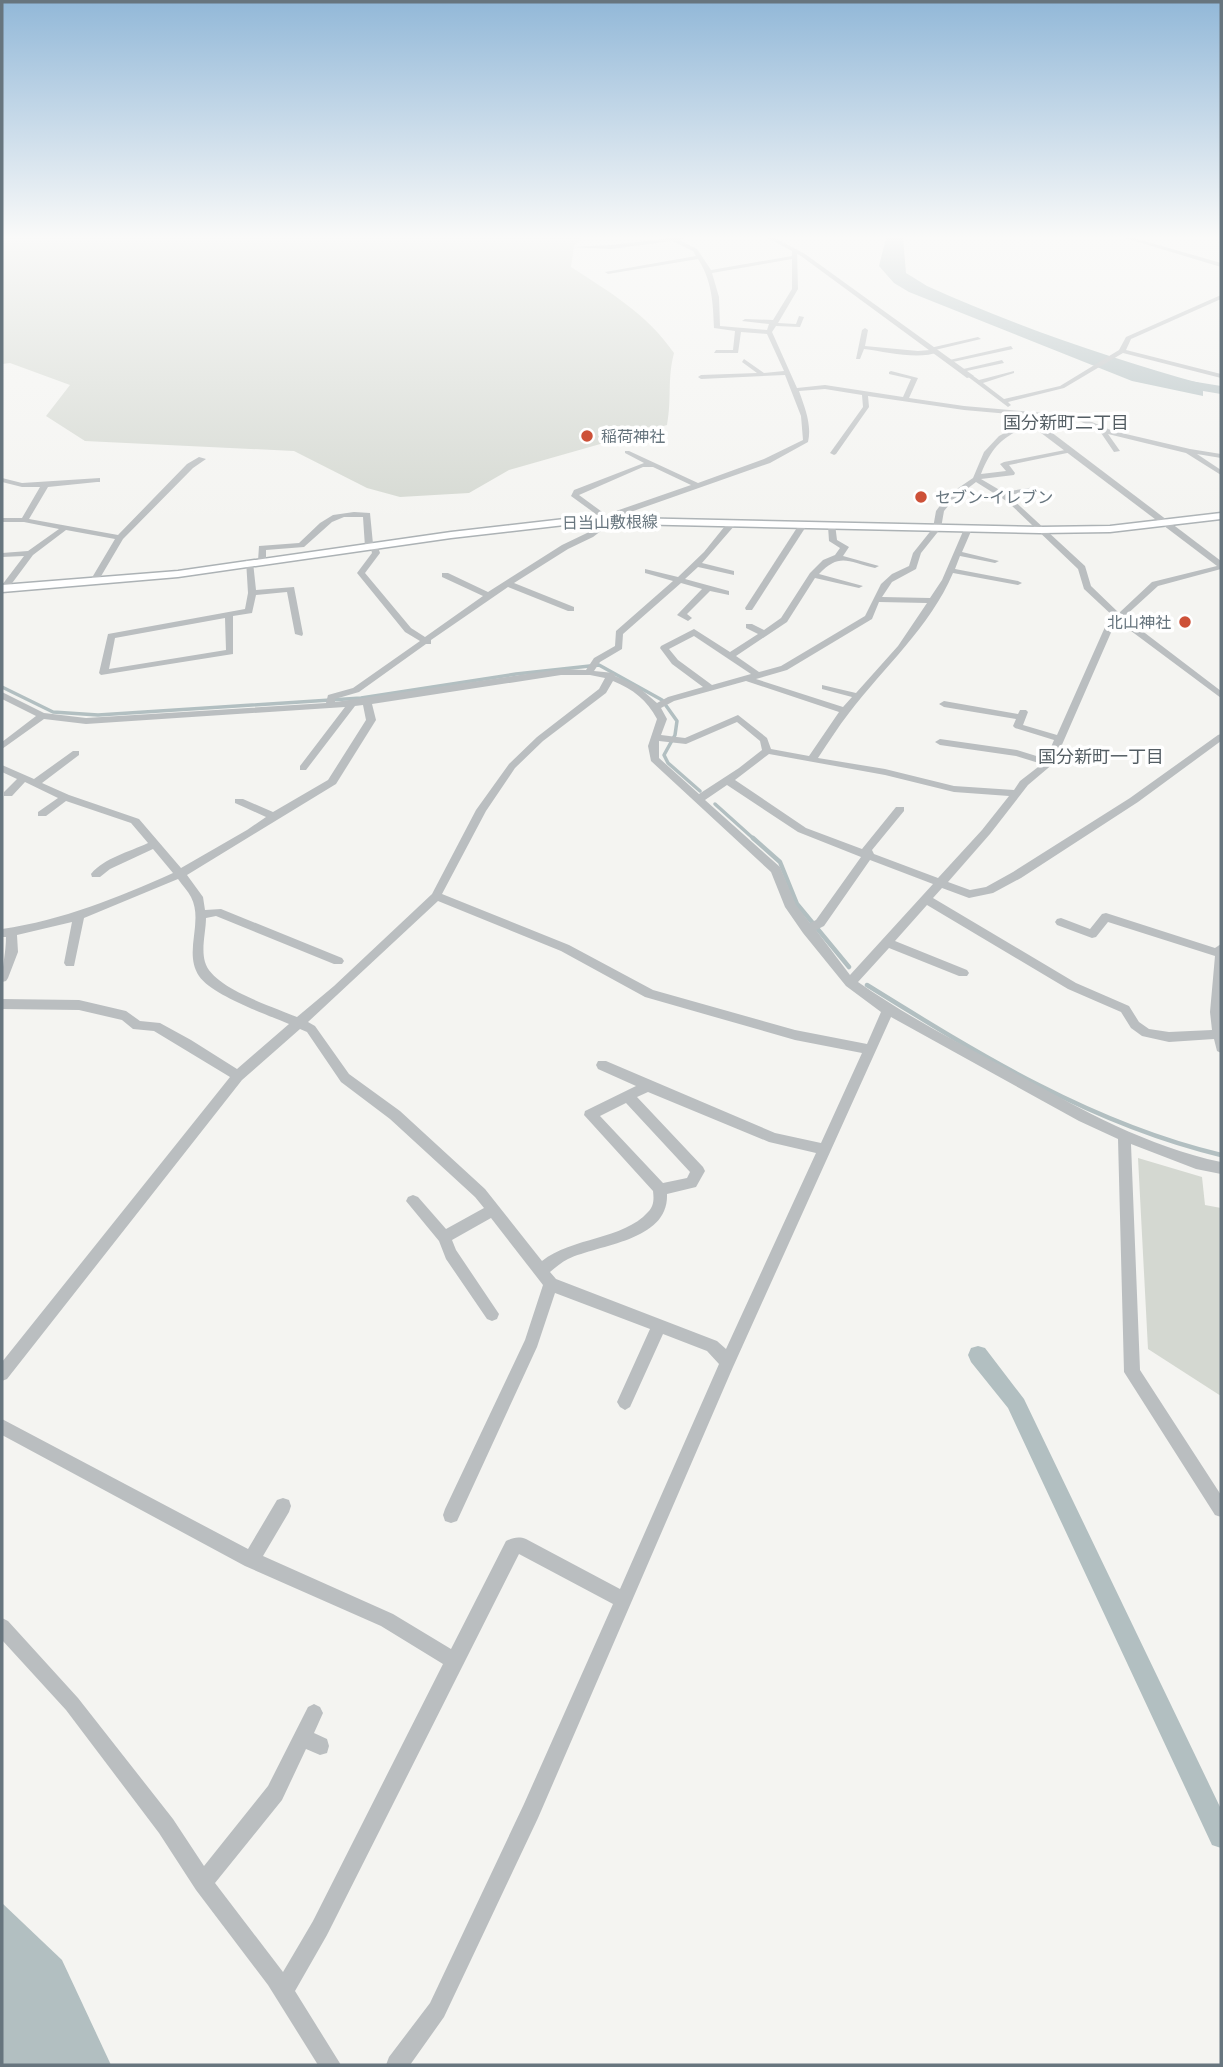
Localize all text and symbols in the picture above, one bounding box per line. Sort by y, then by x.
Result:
district label: 国分新町二丁目 [1003,411,1129,434]
place label: 稲荷神社 [601,426,665,446]
marker: 稲荷神社 [579,428,595,444]
place label: セブン-イレブン [935,487,1053,507]
marker: セブン-イレブン [913,489,929,505]
street label: 日当山敷根線 [562,511,658,533]
place label: 北山神社 [1107,612,1171,632]
marker: 北山神社 [1177,614,1193,630]
district label: 国分新町一丁目 [1038,745,1164,768]

